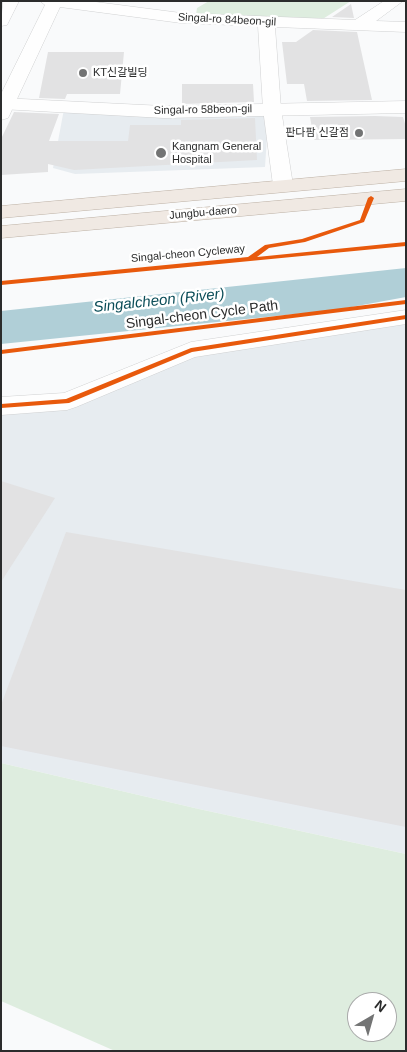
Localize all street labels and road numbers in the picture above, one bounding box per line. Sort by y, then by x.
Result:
street label: Singal-ro 84beon-gil [177,11,277,29]
street label: Singal-ro 58beon-gil [154,103,252,117]
street label: Jungbu-daero [169,203,237,223]
street label: Singal-cheon Cycleway [130,242,246,266]
street label: Singal-cheon Cycle Path [125,297,279,333]

